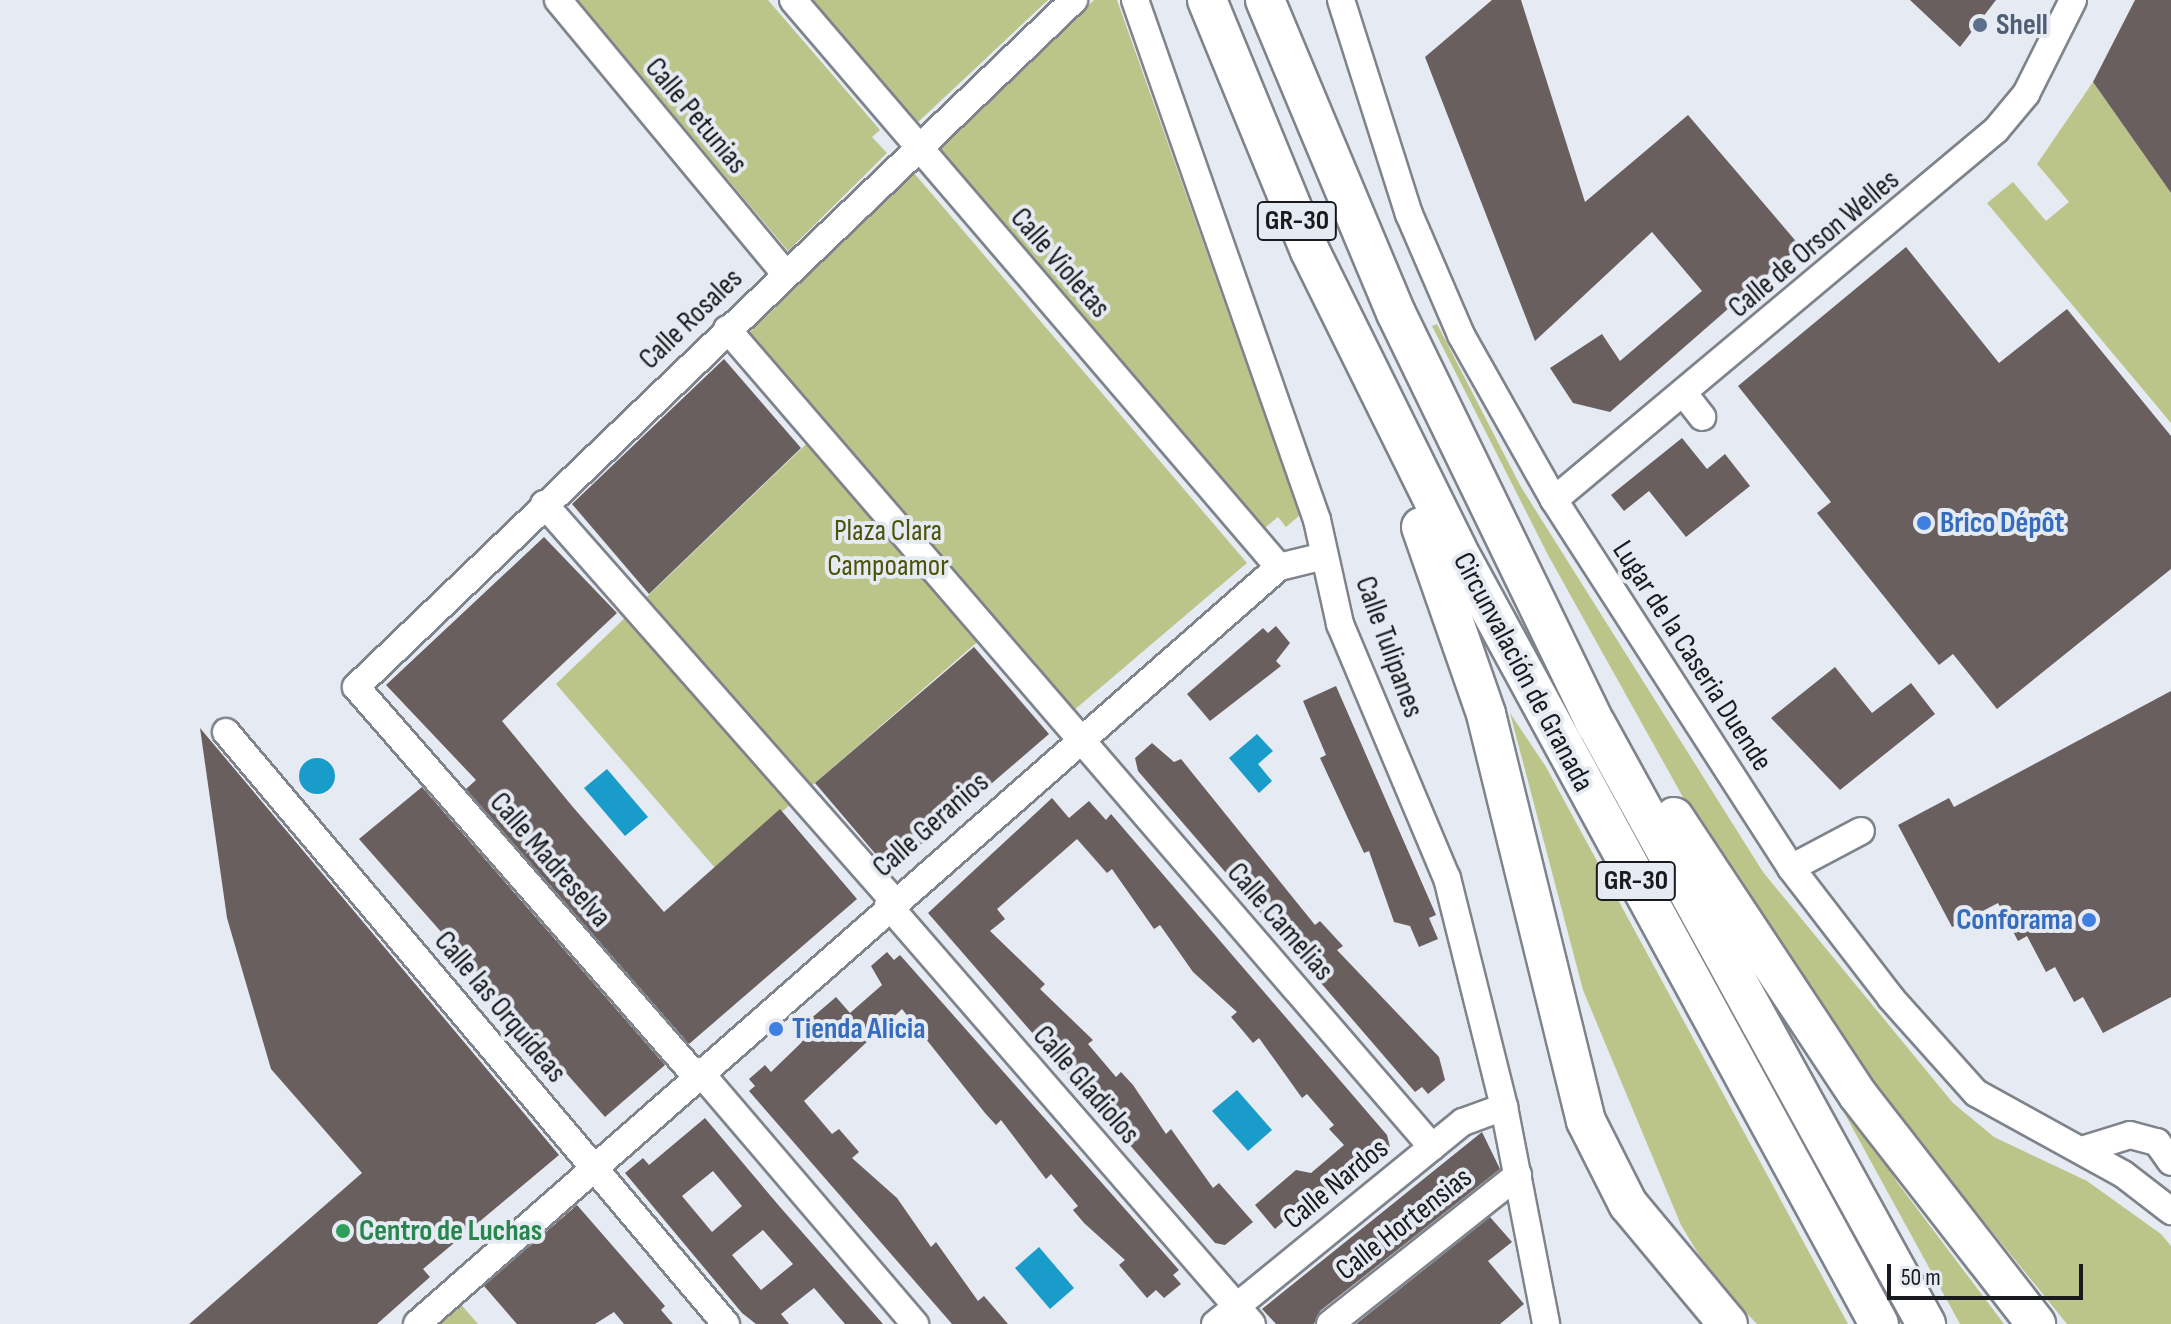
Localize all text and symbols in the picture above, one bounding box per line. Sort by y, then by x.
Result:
place label: Shell [1996,7,2048,43]
marker: Shell [1971,16,1989,34]
street label: Calle Petunias [637,51,755,181]
street label: Calle de Orson Welles [1721,162,1907,326]
road number: GR-30 [1255,197,1339,245]
street label: Calle Violetas [1002,201,1118,325]
street label: Calle Rosales [632,261,750,377]
place label: Brico Dépôt [1940,505,2064,541]
park label: Plaza Clara Campoamor [827,513,949,584]
marker: Brico Dépôt [1915,514,1933,532]
street label: Lugar de la Caseria Duende [1604,534,1780,778]
street label: Circunvalación de Granada [1445,546,1601,798]
street label: Calle Tulipanes [1347,572,1431,722]
street label: Calle Geranios [866,765,996,885]
street label: Calle Madreselva [482,785,618,935]
street label: Calle Camelias [1219,856,1341,988]
road number: GR-30 [1594,857,1678,905]
place label: Conforama [1956,902,2073,938]
marker: Conforama [2080,911,2098,929]
street label: Calle las Orquídeas [426,924,574,1090]
place label: Tienda Alicia [792,1011,925,1047]
street label: Calle Gladiolos [1025,1018,1147,1152]
marker: Tienda Alicia [767,1020,785,1038]
street label: Calle Nardos [1276,1131,1396,1237]
street label: Calle Hortensias [1329,1160,1479,1288]
place label: Centro de Luchas [359,1213,542,1249]
marker: Centro de Luchas [334,1222,352,1240]
scale bar [1891,1248,2087,1298]
text: 50 m [1901,1263,1941,1292]

